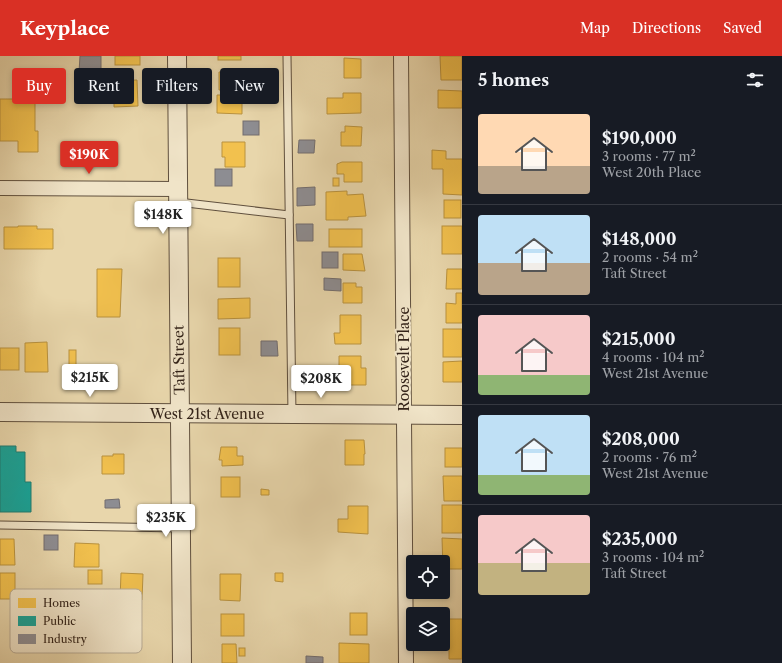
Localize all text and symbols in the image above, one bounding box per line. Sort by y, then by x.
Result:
text: Keyplace [20,17,110,40]
text: Map [580,19,610,37]
text: Directions [632,19,701,37]
text: Saved [723,19,762,37]
chip: Buy [12,68,66,104]
chip: Rent [74,68,134,104]
chip: Filters [142,68,212,104]
chip: New [220,68,279,104]
icon: filters [744,69,766,91]
text: 5 homes [478,70,549,90]
text: $190,000 [602,128,677,148]
icon: home [510,130,558,178]
pin: $190K [61,141,117,175]
text: $190K [69,146,109,162]
text: 3 rooms · 77 m² [602,148,696,164]
text: West 20th Place [602,164,701,180]
pin: $148K [135,201,191,235]
text: $148K [143,206,183,222]
text: $148,000 [602,229,677,249]
icon: home [510,231,558,279]
text: 2 rooms · 54 m² [602,249,698,265]
text: Taft Street [602,265,667,281]
street label: Roosevelt Place [395,306,413,411]
street label: Taft Street [169,325,189,395]
text: $215,000 [602,329,676,349]
icon: home [510,331,558,379]
text: 4 rooms · 104 m² [602,349,705,365]
pin: $215K [62,364,118,398]
pin: $208K [293,365,349,399]
text: West 21st Avenue [602,365,708,381]
text: $215K [71,369,109,385]
text: $208K [300,370,342,386]
street label: West 21st Avenue [149,405,264,423]
text: $208,000 [602,429,680,449]
icon: home [510,431,558,479]
text: 2 rooms · 76 m² [602,449,697,465]
text: West 21st Avenue [602,465,708,481]
pin: $235K [138,504,194,538]
text: $235K [146,509,186,525]
text: $235,000 [602,529,677,549]
icon: home [510,531,558,579]
text: 3 rooms · 104 m² [602,549,704,565]
map controls [406,555,450,651]
button: locate [406,555,450,599]
text: Taft Street [602,565,667,581]
legend [10,589,142,653]
text: Homes [43,596,80,610]
button: layers [406,607,450,651]
text: Public [43,614,76,628]
text: Industry [43,632,88,646]

